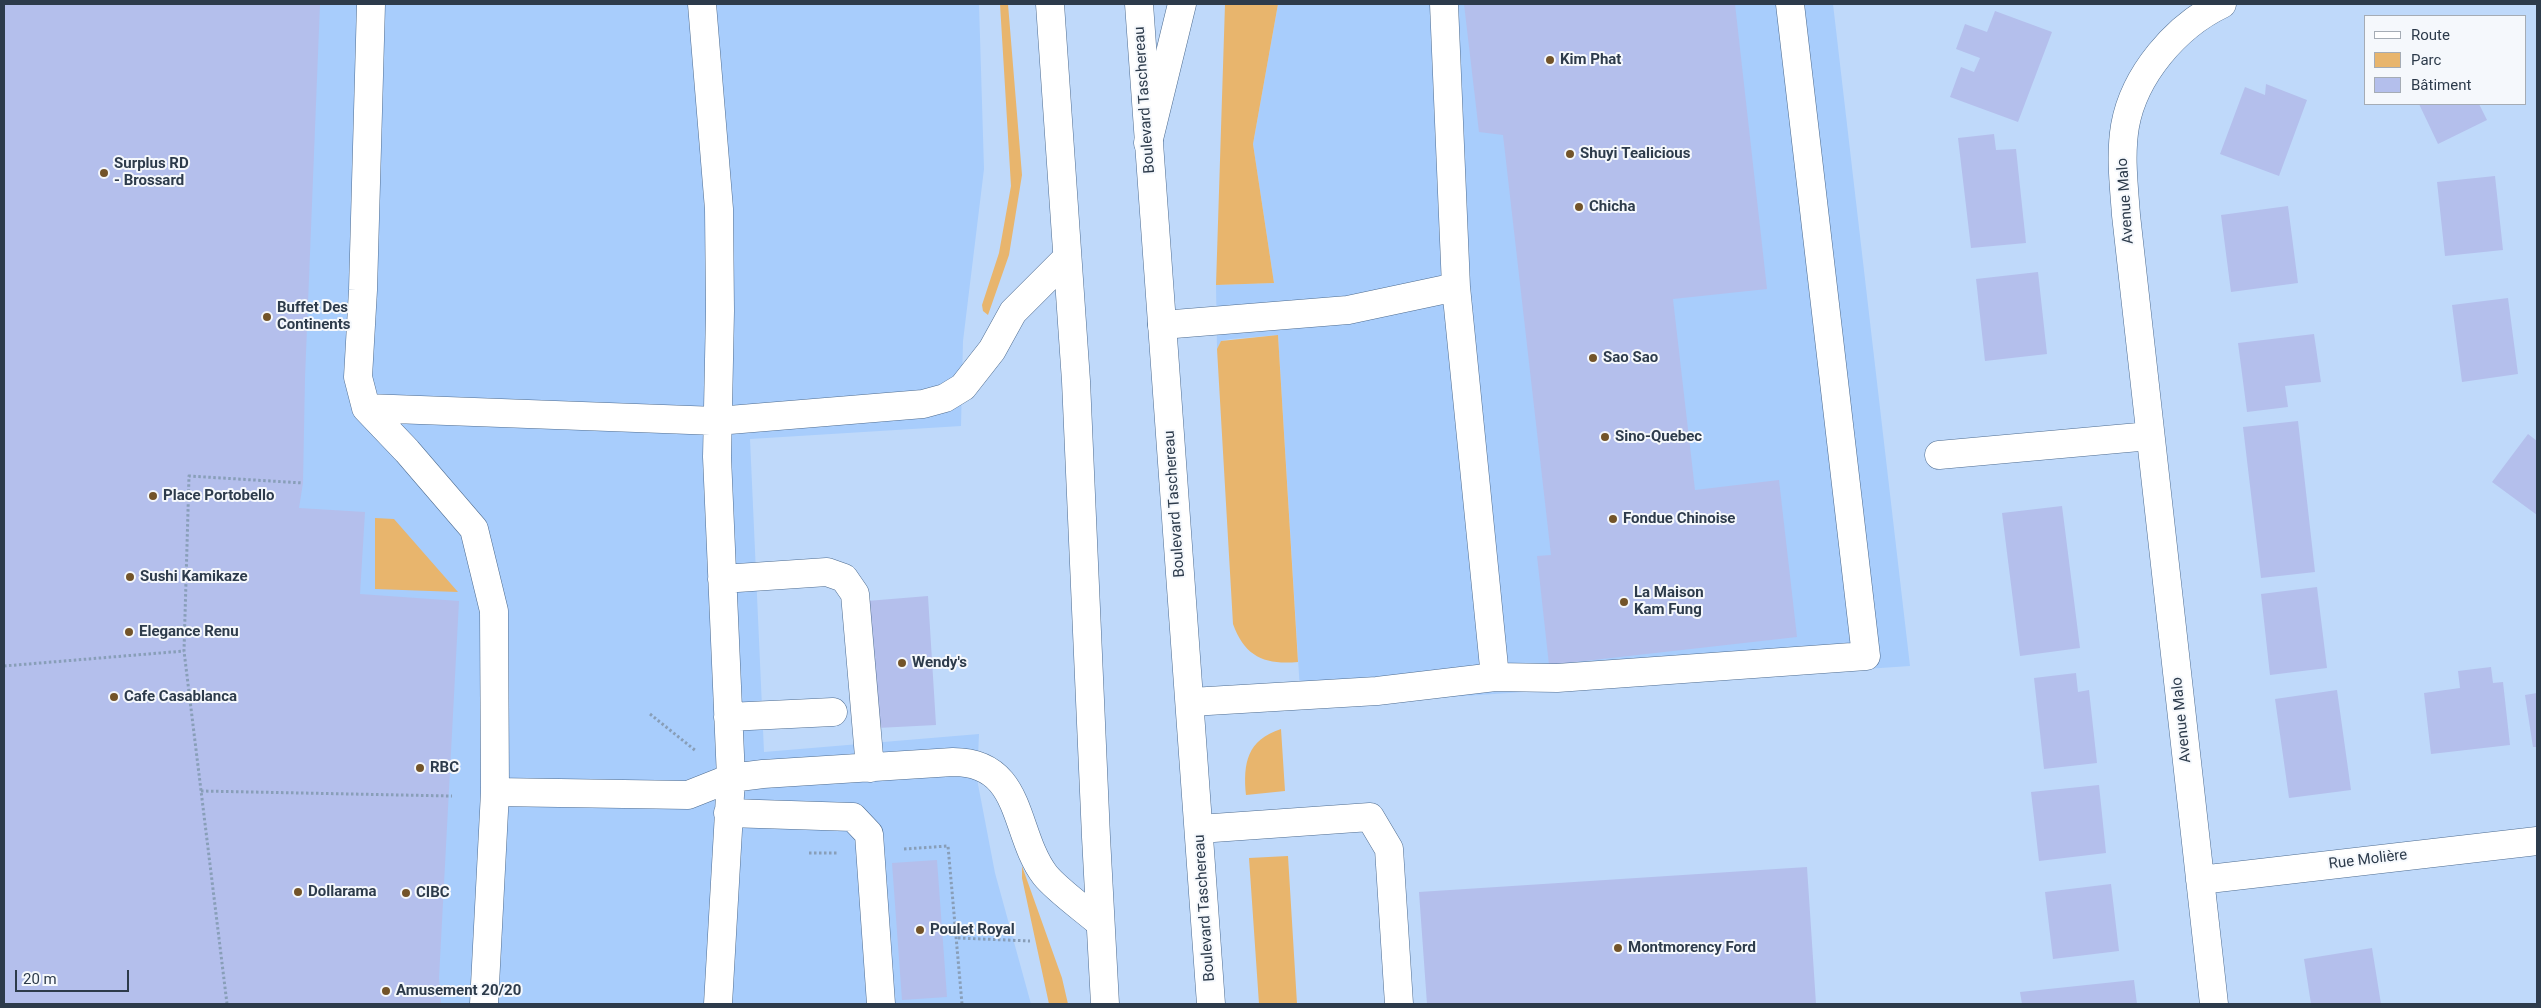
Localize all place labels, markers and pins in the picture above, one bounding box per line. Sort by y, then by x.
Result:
place label: Kim Phat [1560,51,1621,69]
marker: Kim Phat [1544,54,1556,66]
place label: Shuyi Tealicious [1580,145,1690,163]
marker: Shuyi Tealicious [1564,148,1576,160]
place label: Surplus RD - Brossard [114,155,189,190]
marker: Surplus RD - Brossard [98,167,110,179]
place label: Chicha [1589,198,1635,216]
marker: Chicha [1573,201,1585,213]
place label: Buffet Des Continents [277,299,350,334]
marker: Buffet Des Continents [261,311,273,323]
place label: Sao Sao [1603,349,1658,367]
marker: Sao Sao [1587,352,1599,364]
place label: Sino-Quebec [1615,428,1702,446]
marker: Sino-Quebec [1599,431,1611,443]
place label: Place Portobello [163,487,274,505]
marker: Place Portobello [147,490,159,502]
place label: Fondue Chinoise [1623,510,1735,528]
marker: Fondue Chinoise [1607,513,1619,525]
place label: Sushi Kamikaze [140,568,248,586]
marker: Sushi Kamikaze [124,571,136,583]
place label: La Maison Kam Fung [1634,584,1704,619]
marker: La Maison Kam Fung [1618,596,1630,608]
place label: Elegance Renu [139,623,239,641]
marker: Elegance Renu [123,626,135,638]
place label: Wendy's [912,654,967,672]
marker: Wendy's [896,657,908,669]
place label: Cafe Casablanca [124,688,237,706]
marker: Cafe Casablanca [108,691,120,703]
place label: RBC [430,759,459,777]
marker: RBC [414,762,426,774]
place label: Dollarama [308,883,376,901]
place label: CIBC [416,884,450,902]
marker: Dollarama [292,886,304,898]
marker: CIBC [400,887,412,899]
place label: Poulet Royal [930,921,1015,939]
marker: Poulet Royal [914,924,926,936]
place label: Montmorency Ford [1628,939,1756,957]
marker: Montmorency Ford [1612,942,1624,954]
place label: Amusement 20/20 [396,982,521,1000]
marker: Amusement 20/20 [380,985,392,997]

